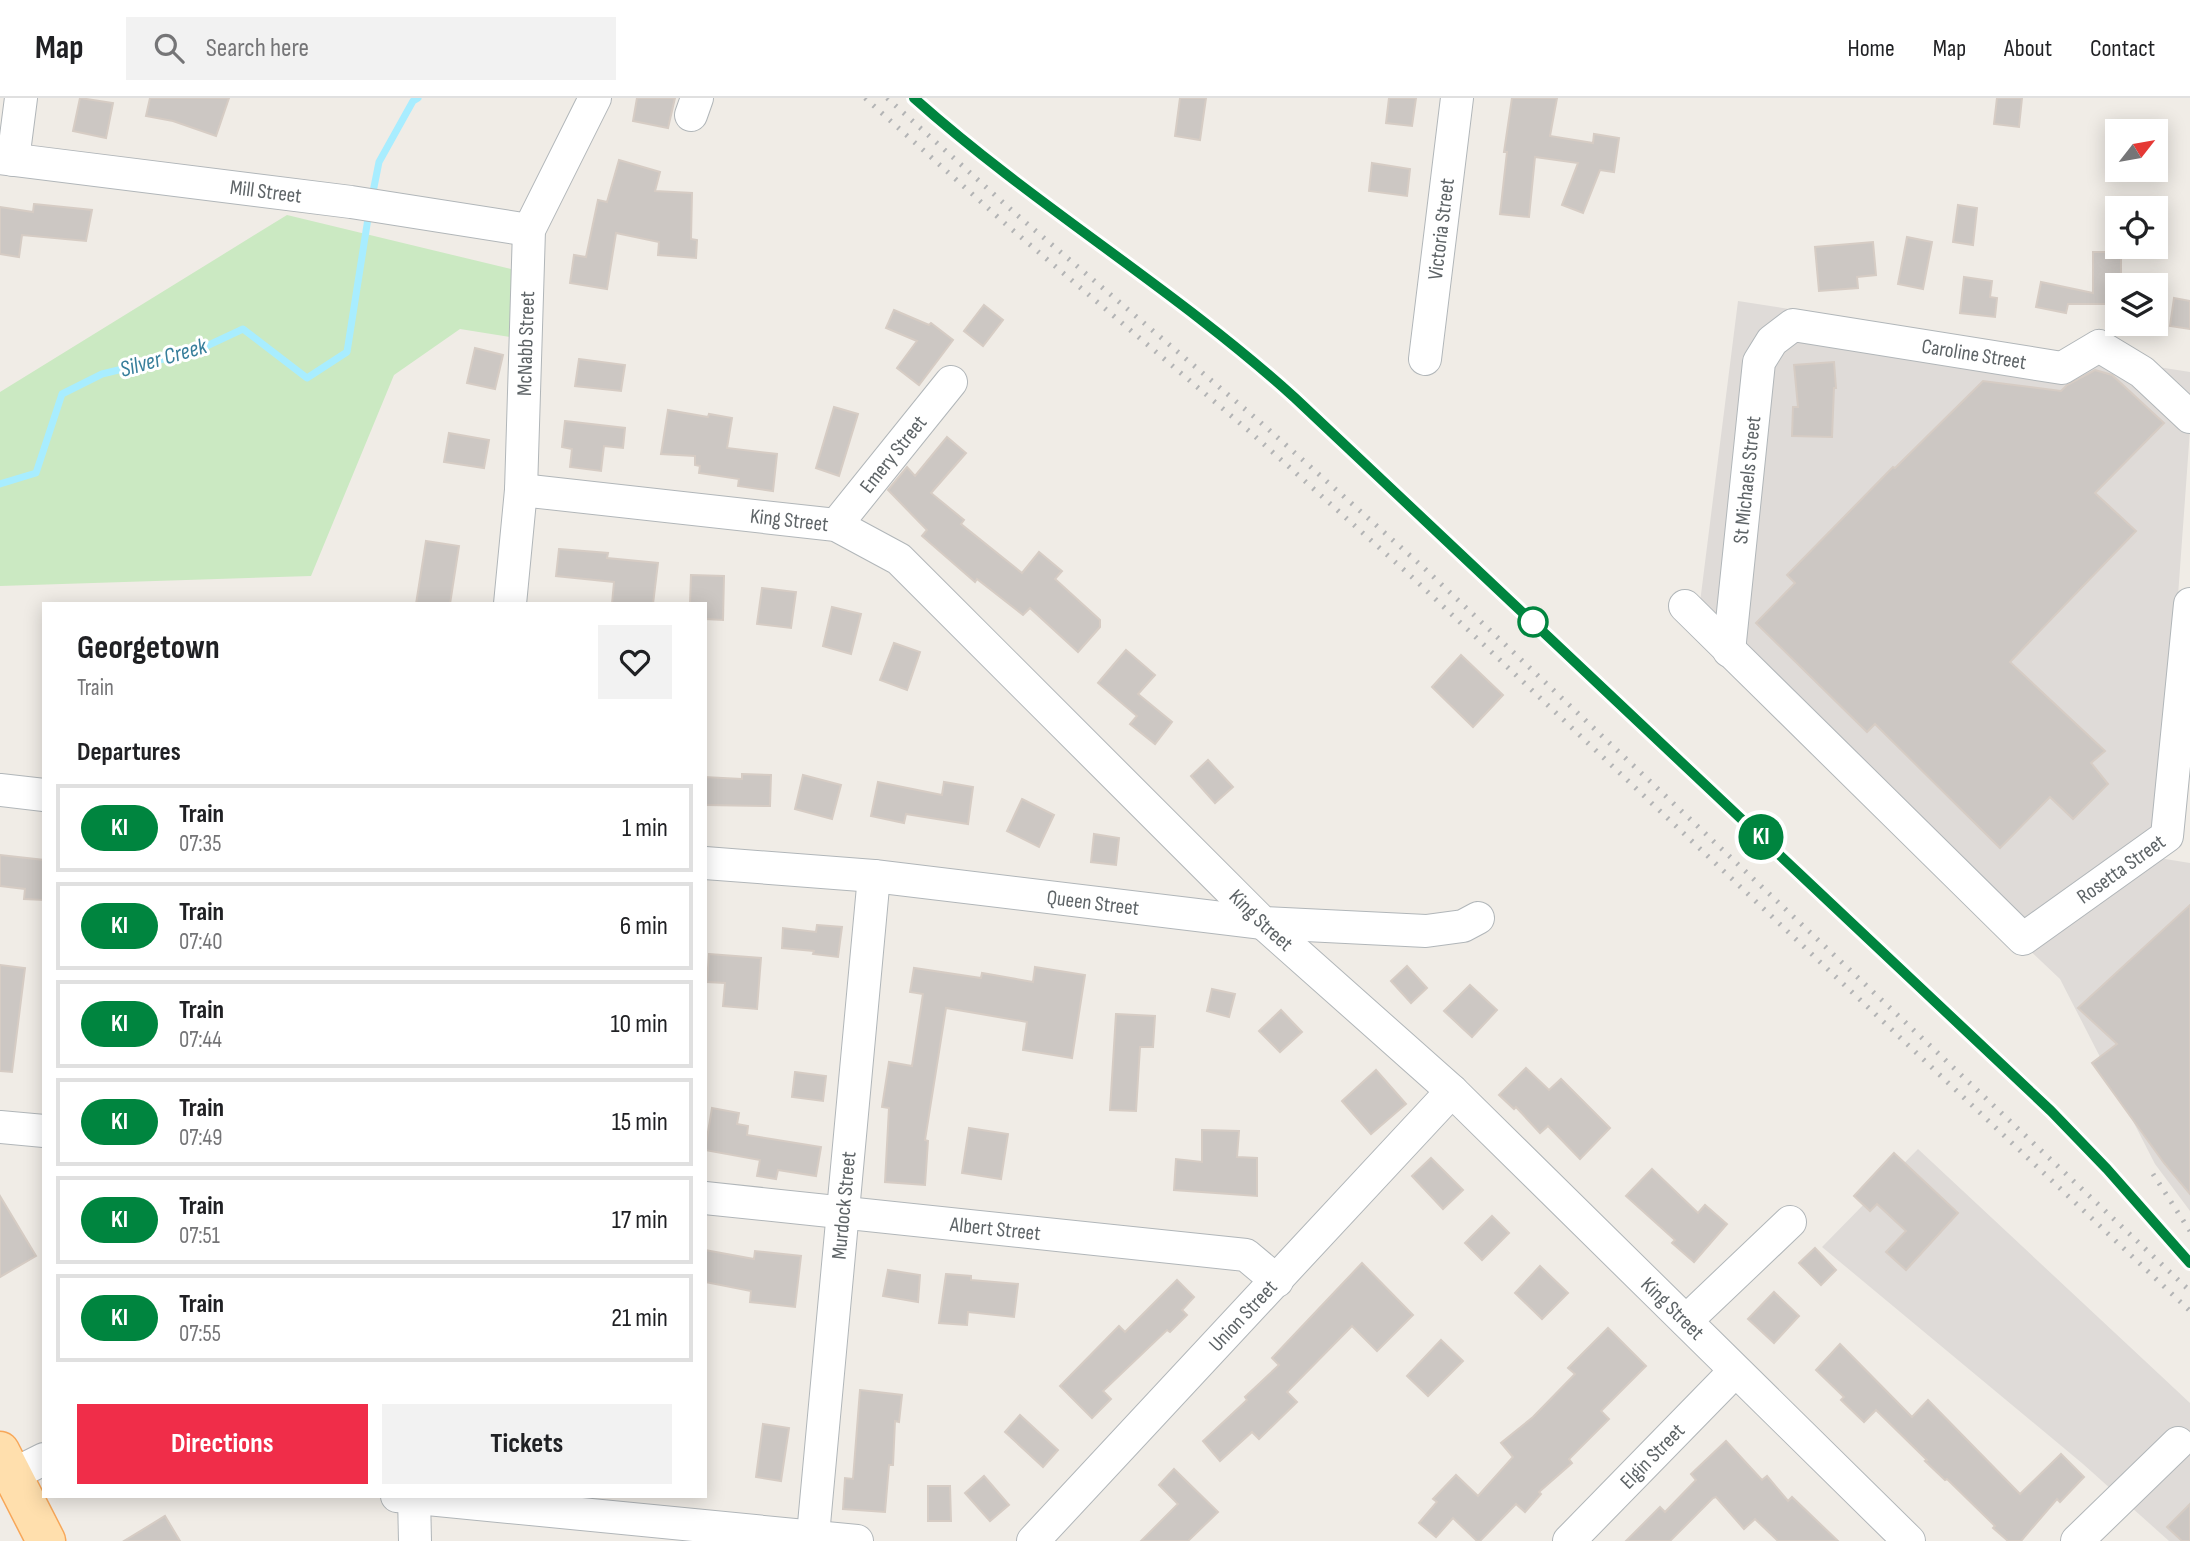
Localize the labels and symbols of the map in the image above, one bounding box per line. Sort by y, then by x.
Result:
north arrow [2105,119,2168,182]
street label: Mill Street [229,175,303,209]
street label: Victoria Street [1423,177,1460,281]
street label: McNabb Street [512,291,540,396]
water label: Silver Creek [117,332,211,384]
street label: Caroline Street [1920,334,2028,375]
street label: Emery Street [855,410,932,498]
street label: St Michaels Street [1728,415,1766,545]
street label: King Street [749,504,830,537]
unlabelled marker [1518,607,1548,637]
line badge: KI [1730,814,1792,860]
street label: Rosetta Street [2072,829,2170,909]
street label: King Street [1224,884,1298,957]
street label: Queen Street [1045,885,1140,921]
street label: Murdock Street [827,1150,861,1261]
street label: Albert Street [948,1212,1042,1246]
street label: King Street [1636,1272,1709,1345]
street label: Union Street [1204,1275,1283,1357]
street label: Elgin Street [1615,1418,1690,1494]

